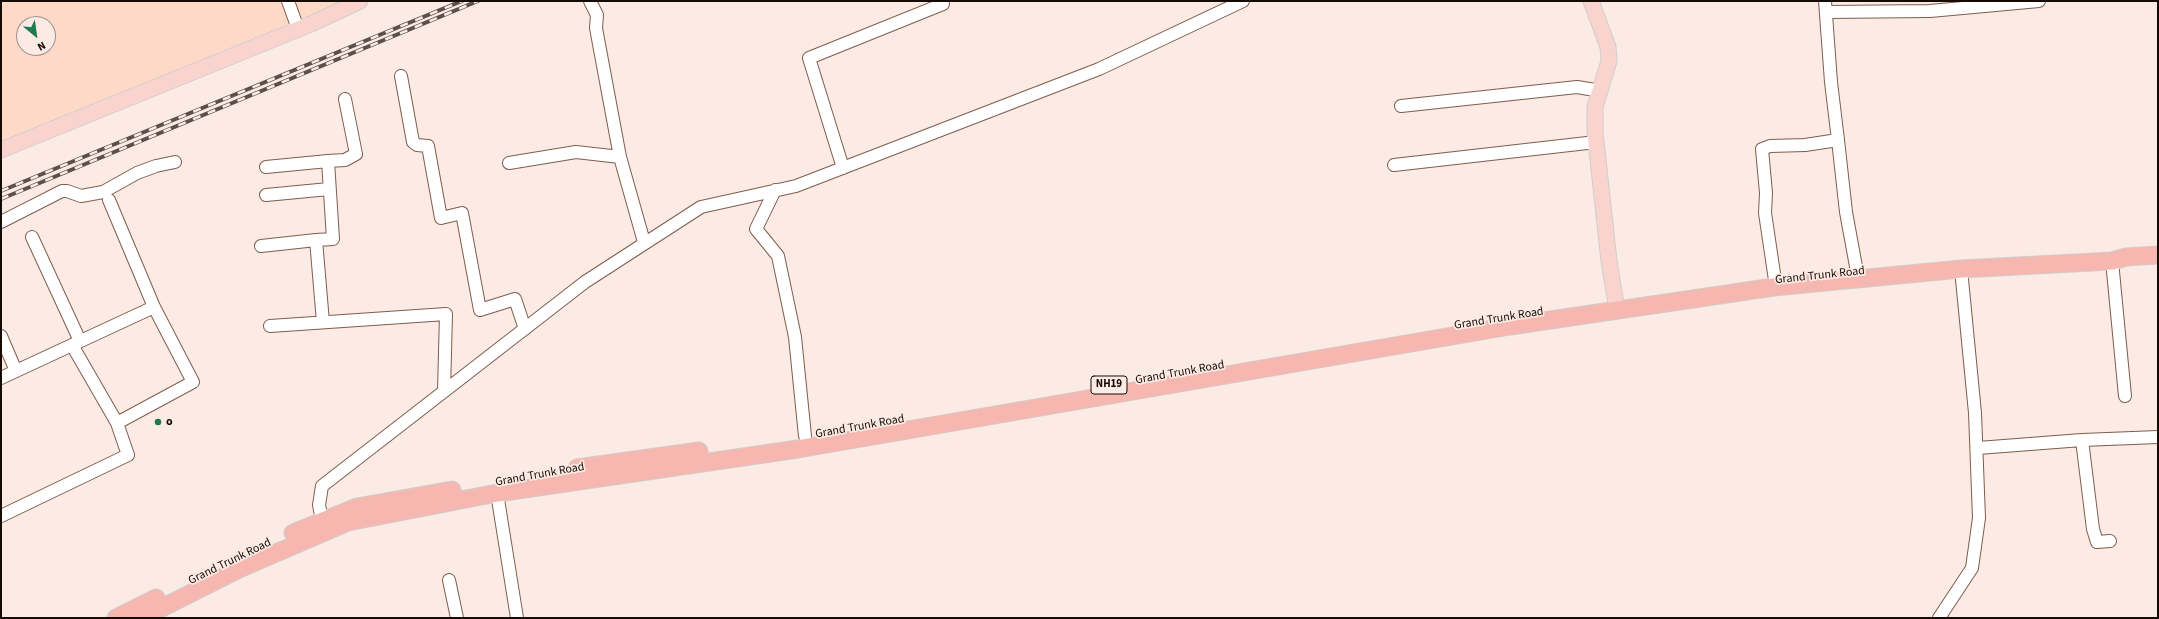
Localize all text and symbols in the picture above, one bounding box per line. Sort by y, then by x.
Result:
north arrow [16,16,56,56]
text: N [35,38,48,54]
street label: Grand Trunk Road [1774,264,1866,288]
street label: Grand Trunk Road [1453,305,1545,333]
street label: Grand Trunk Road [1134,358,1226,388]
road number: NH19 [1091,376,1127,394]
street label: Grand Trunk Road [814,412,906,442]
place label: o [166,415,173,429]
marker: o [153,417,163,427]
street label: Grand Trunk Road [494,460,586,490]
street label: Grand Trunk Road [186,536,274,588]

